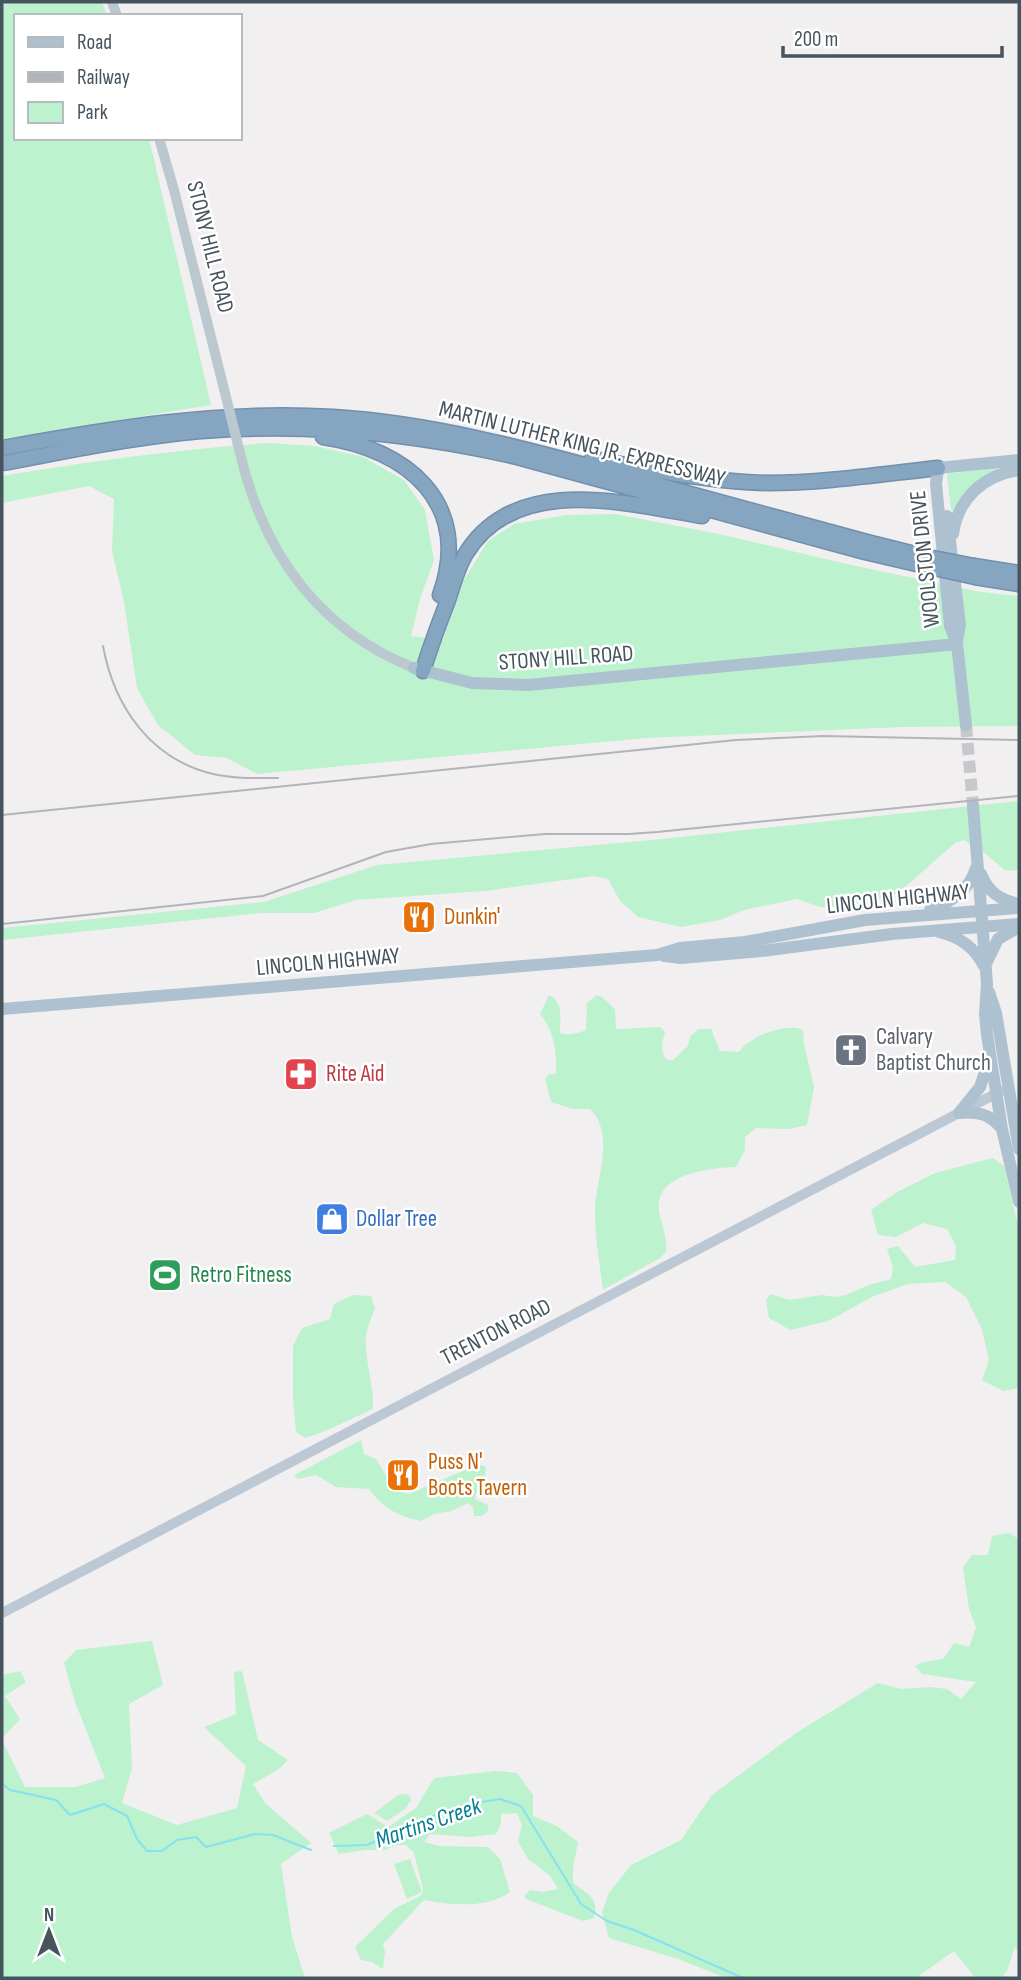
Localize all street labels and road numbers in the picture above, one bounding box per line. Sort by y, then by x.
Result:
street label: STONY HILL ROAD [180,178,240,316]
street label: MARTIN LUTHER KING JR. EXPRESSWAY [436,395,728,493]
street label: WOOLSTON DRIVE [904,489,946,629]
street label: STONY HILL ROAD [498,639,634,677]
street label: LINCOLN HIGHWAY [825,878,971,920]
street label: LINCOLN HIGHWAY [255,942,401,982]
street label: TRENTON ROAD [436,1292,556,1372]

